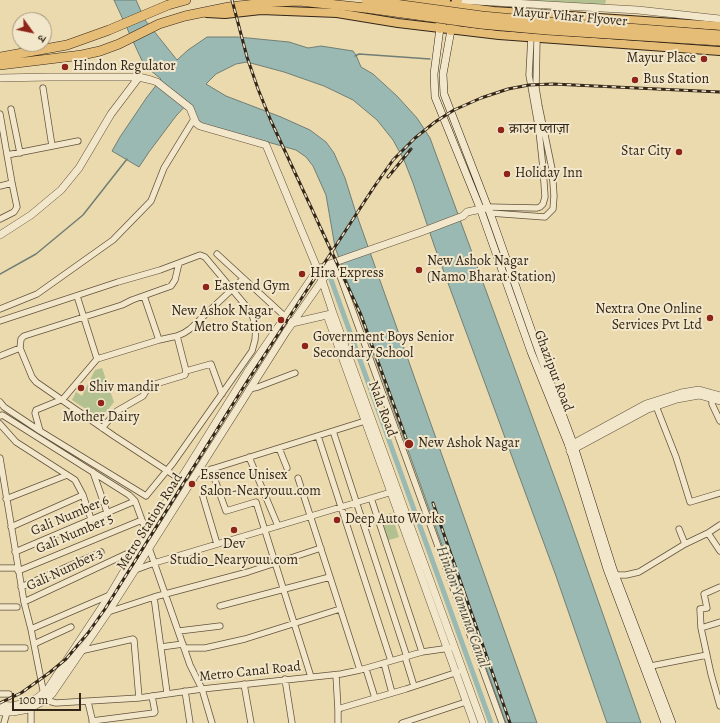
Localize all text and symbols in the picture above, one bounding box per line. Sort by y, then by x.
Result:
street label: Mayur Vihar Flyover [512,4,628,30]
north arrow [12,12,52,52]
text: उ [34,32,49,45]
place label: Mayur Place [626,51,696,67]
marker: Mayur Place [699,54,709,64]
place label: Hindon Regulator [73,59,176,75]
marker: Hindon Regulator [60,62,70,72]
place label: Bus Station [643,72,709,88]
marker: Bus Station [630,75,640,85]
place label: क्राउन प्लाज़ा [509,122,569,138]
marker: क्राउन प्लाज़ा [496,125,506,135]
place label: Star City [621,144,671,160]
marker: Star City [674,147,684,157]
place label: Holiday Inn [515,166,583,182]
marker: Holiday Inn [502,169,512,179]
place label: New Ashok Nagar (Namo Bharat Station) [427,254,556,286]
marker: New Ashok Nagar (Namo Bharat Station) [414,265,424,275]
place label: Hira Express [310,266,384,282]
marker: Hira Express [297,269,307,279]
place label: Eastend Gym [214,279,290,295]
marker: Eastend Gym [201,282,211,292]
place label: Nextra One Online Services Pvt Ltd [595,302,702,334]
place label: New Ashok Nagar Metro Station [171,304,273,336]
marker: Nextra One Online Services Pvt Ltd [705,313,715,323]
marker: New Ashok Nagar Metro Station [276,315,286,325]
street label: Ghazipur Road [530,328,576,414]
place label: Government Boys Senior Secondary School [313,330,454,362]
marker: Government Boys Senior Secondary School [300,341,310,351]
street label: Nala Road [364,379,400,439]
place label: Shiv mandir [89,380,159,396]
marker: Shiv mandir [76,383,86,393]
marker: Mother Dairy [96,398,106,408]
place label: Mother Dairy [62,410,140,426]
place label: New Ashok Nagar [418,436,520,452]
marker: New Ashok Nagar [403,438,415,450]
place label: Essence Unisex Salon-Nearyouu.com [200,468,321,500]
street label: Metro Station Road [113,470,187,574]
marker: Essence Unisex Salon-Nearyouu.com [187,479,197,489]
street label: Gali Number 6 [28,492,112,540]
street label: Gali Number 5 [34,510,116,558]
place label: Deep Auto Works [345,512,444,528]
marker: Deep Auto Works [332,515,342,525]
marker: Dev Studio_Nearyouu.com [229,525,239,535]
place label: Dev Studio_Nearyouu.com [170,537,298,570]
water label: Hindon Yamuna Canal [432,544,492,670]
street label: Gali Number 3 [24,545,106,595]
street label: Metro Canal Road [198,658,302,686]
scale bar [14,685,83,711]
text: 100 m [19,692,48,708]

